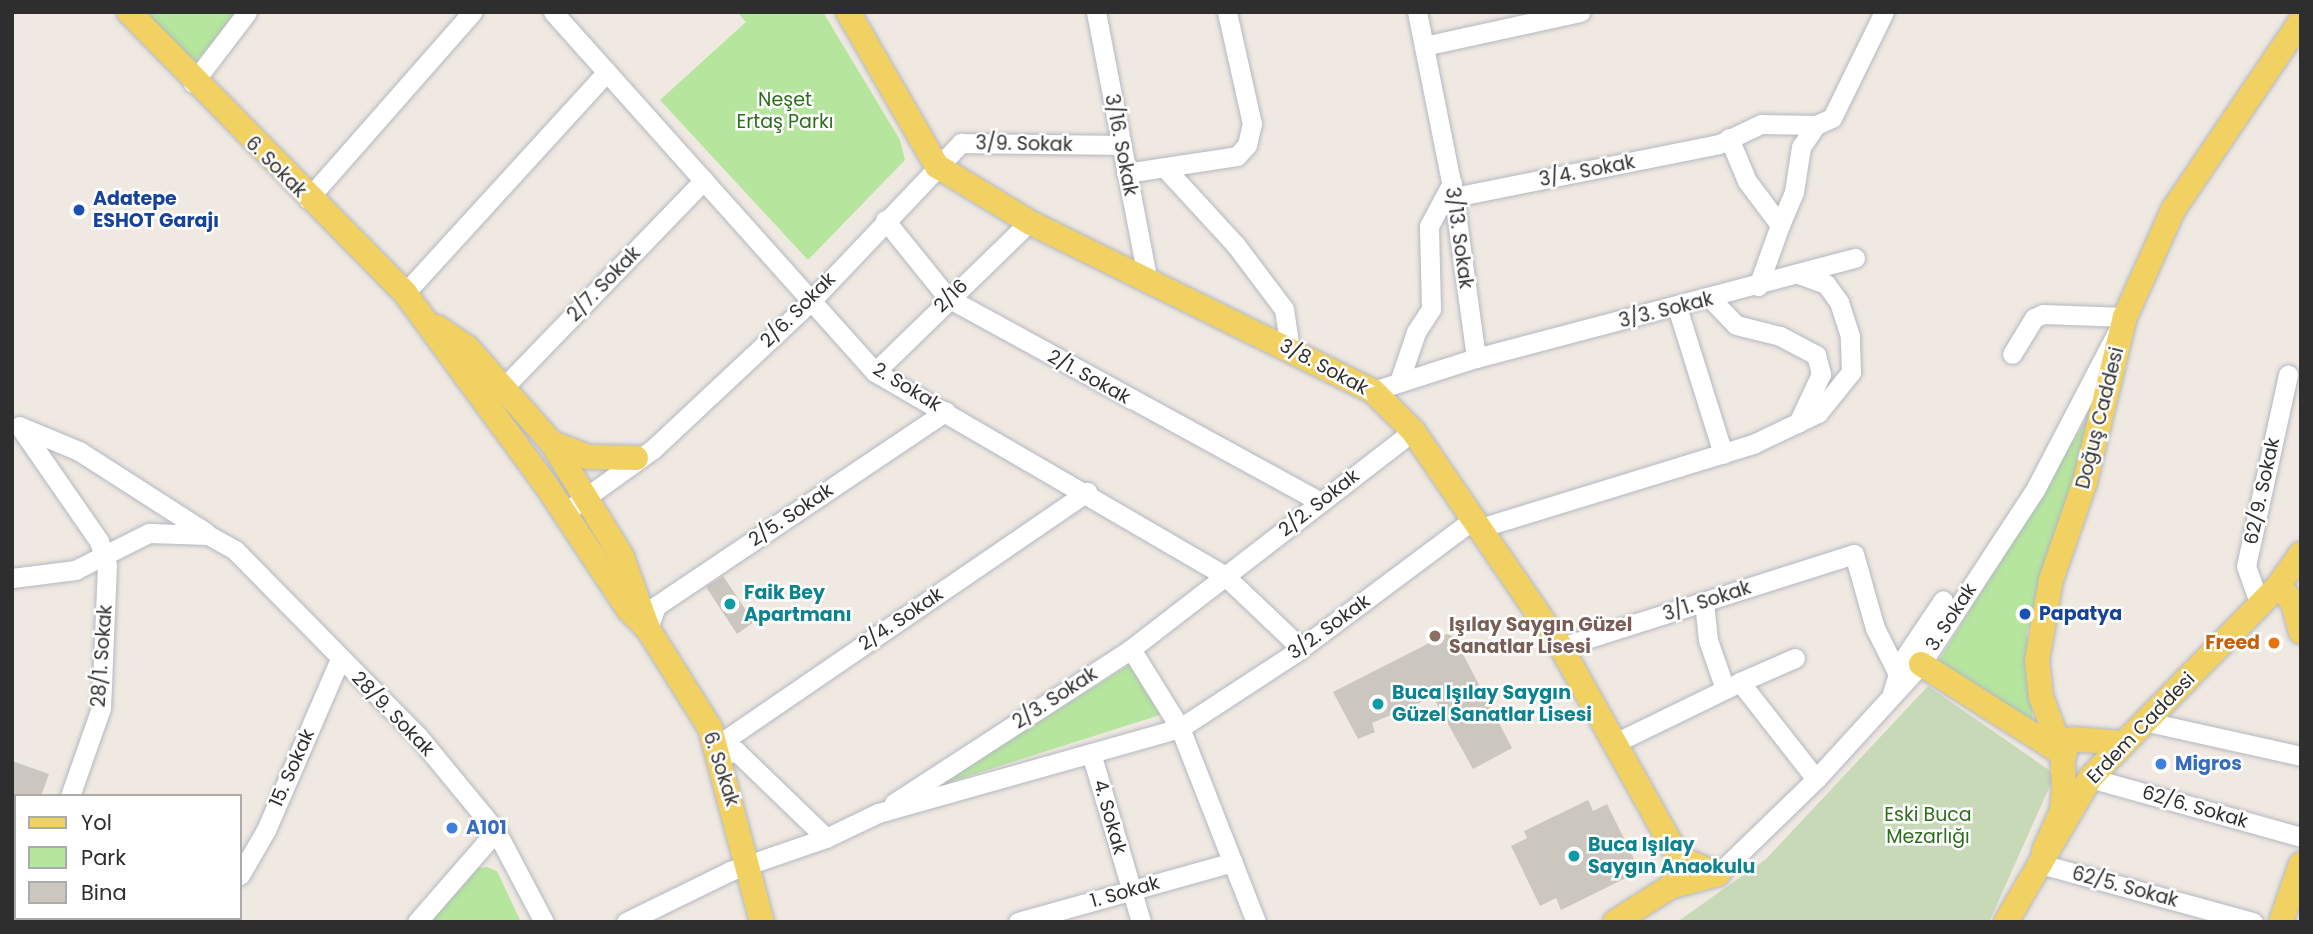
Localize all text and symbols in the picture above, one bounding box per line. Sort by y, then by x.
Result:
park label: Neşet Ertaş Parkı [737,89,833,133]
street label: 3/16. Sokak [1100,92,1142,198]
street label: 6. Sokak [241,132,311,202]
street label: 3/9. Sokak [975,132,1073,156]
street label: 3/4. Sokak [1537,151,1637,191]
street label: 3/13. Sokak [1441,186,1477,290]
place label: Adatepe ESHOT Garajı [93,188,219,232]
marker: Adatepe ESHOT Garajı [71,202,87,218]
street label: 2/7. Sokak [563,242,645,326]
street label: 2/6. Sokak [756,268,840,352]
street label: 2/16 [929,275,973,317]
street label: 3/3. Sokak [1617,287,1715,333]
street label: 3/8. Sokak [1276,334,1372,400]
street label: 2/1. Sokak [1044,345,1134,409]
street label: Doğuş Caddesi [2071,345,2129,491]
street label: 2. Sokak [869,358,945,416]
street label: 62/9. Sokak [2240,435,2284,547]
street label: 2/2. Sokak [1274,465,1364,541]
street label: 2/5. Sokak [745,479,837,551]
street label: 3/1. Sokak [1660,576,1754,626]
street label: 3. Sokak [1921,579,1981,655]
place label: Faik Bey Apartmanı [744,582,852,626]
street label: 2/4. Sokak [855,583,947,655]
street label: 3/2. Sokak [1283,590,1375,664]
marker: Faik Bey Apartmanı [722,596,738,612]
place label: Papatya [2039,603,2122,625]
street label: 28/1. Sokak [87,604,117,708]
marker: Papatya [2017,606,2033,622]
place label: Işılay Saygın Güzel Sanatlar Lisesi [1449,614,1632,658]
marker: Işılay Saygın Güzel Sanatlar Lisesi [1427,628,1443,644]
place label: Freed [2205,632,2260,654]
marker: Freed [2266,635,2282,651]
street label: 2/3. Sokak [1009,662,1101,734]
street label: 28/9. Sokak [347,667,439,761]
street label: Erdem Caddesi [2082,668,2200,788]
place label: Buca Işılay Saygın Güzel Sanatlar Lisesi [1392,682,1592,726]
marker: Buca Işılay Saygın Güzel Sanatlar Lisesi [1370,696,1386,712]
street label: 15. Sokak [265,726,319,810]
street label: 6. Sokak [698,729,744,809]
place label: Migros [2175,753,2242,775]
marker: Migros [2153,756,2169,772]
street label: 4. Sokak [1088,777,1132,857]
street label: 62/6. Sokak [2140,781,2250,833]
legend [14,794,242,920]
park label: Eski Buca Mezarlığı [1884,804,1972,848]
text: Yol [81,808,112,837]
place label: A101 [466,817,507,839]
marker: A101 [444,820,460,836]
place label: Buca Işılay Saygın Anaokulu [1588,834,1755,878]
text: Park [81,843,126,872]
marker: Buca Işılay Saygın Anaokulu [1566,848,1582,864]
street label: 62/5. Sokak [2070,862,2180,912]
street label: 1. Sokak [1088,871,1162,913]
text: Bina [81,878,127,907]

